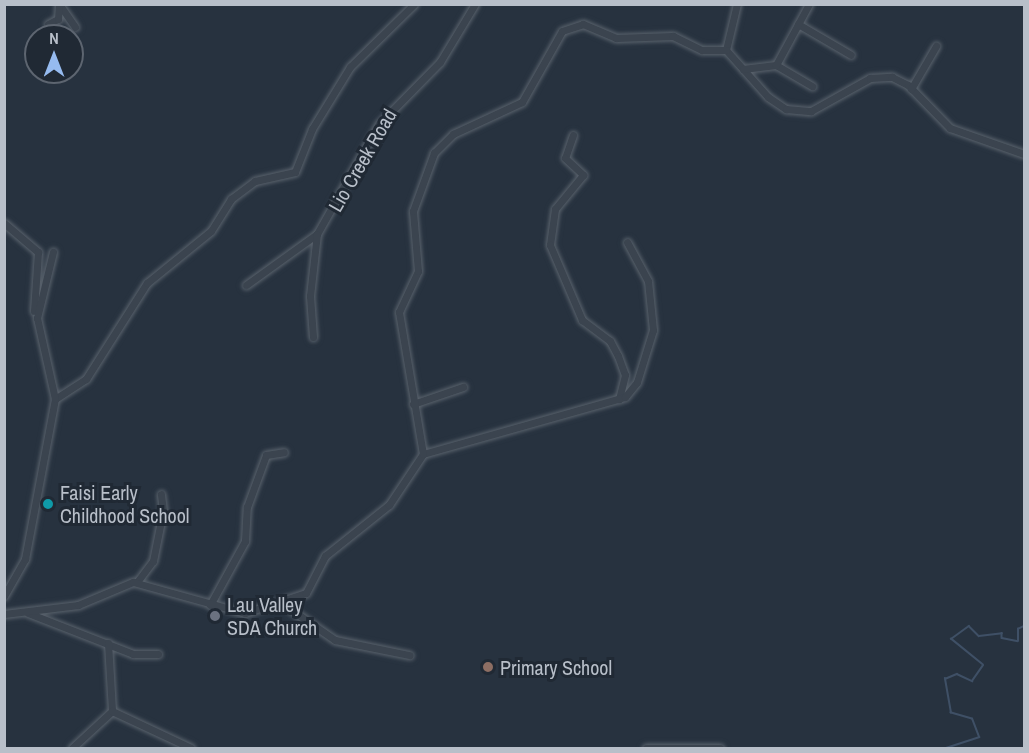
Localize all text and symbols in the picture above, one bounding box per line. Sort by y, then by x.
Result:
north arrow [24,24,84,84]
text: N [49,27,59,49]
street label: Lio Creek Road [323,104,401,216]
place label: Faisi Early Childhood School [60,480,189,527]
marker: Faisi Early Childhood School [41,497,55,511]
place label: Lau Valley SDA Church [227,592,318,639]
marker: Lau Valley SDA Church [208,609,222,623]
place label: Primary School [500,655,612,679]
marker: Primary School [481,660,495,674]

